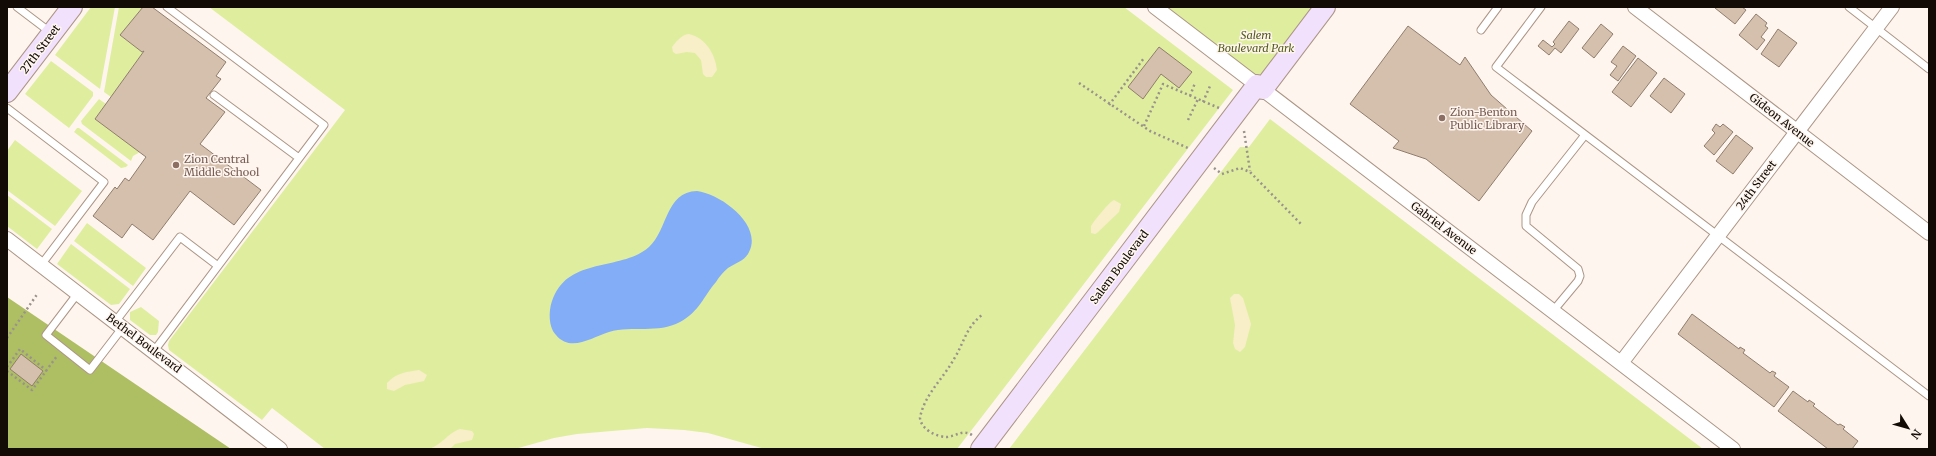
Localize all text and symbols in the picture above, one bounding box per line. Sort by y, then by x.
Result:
street label: 27th Street [17,21,63,76]
park label: Salem Boulevard Park [1218,28,1294,55]
street label: Gideon Avenue [1747,90,1818,150]
place label: Zion-Benton Public Library [1450,105,1525,132]
marker: Zion-Benton Public Library [1437,113,1447,123]
place label: Zion Central Middle School [184,152,260,179]
street label: 24th Street [1733,157,1780,213]
marker: Zion Central Middle School [171,160,181,170]
street label: Gabriel Avenue [1408,199,1480,258]
street label: Salem Boulevard [1087,227,1152,307]
street label: Bethel Boulevard [104,310,184,376]
north arrow [1888,408,1928,448]
text: N [1908,426,1924,442]

